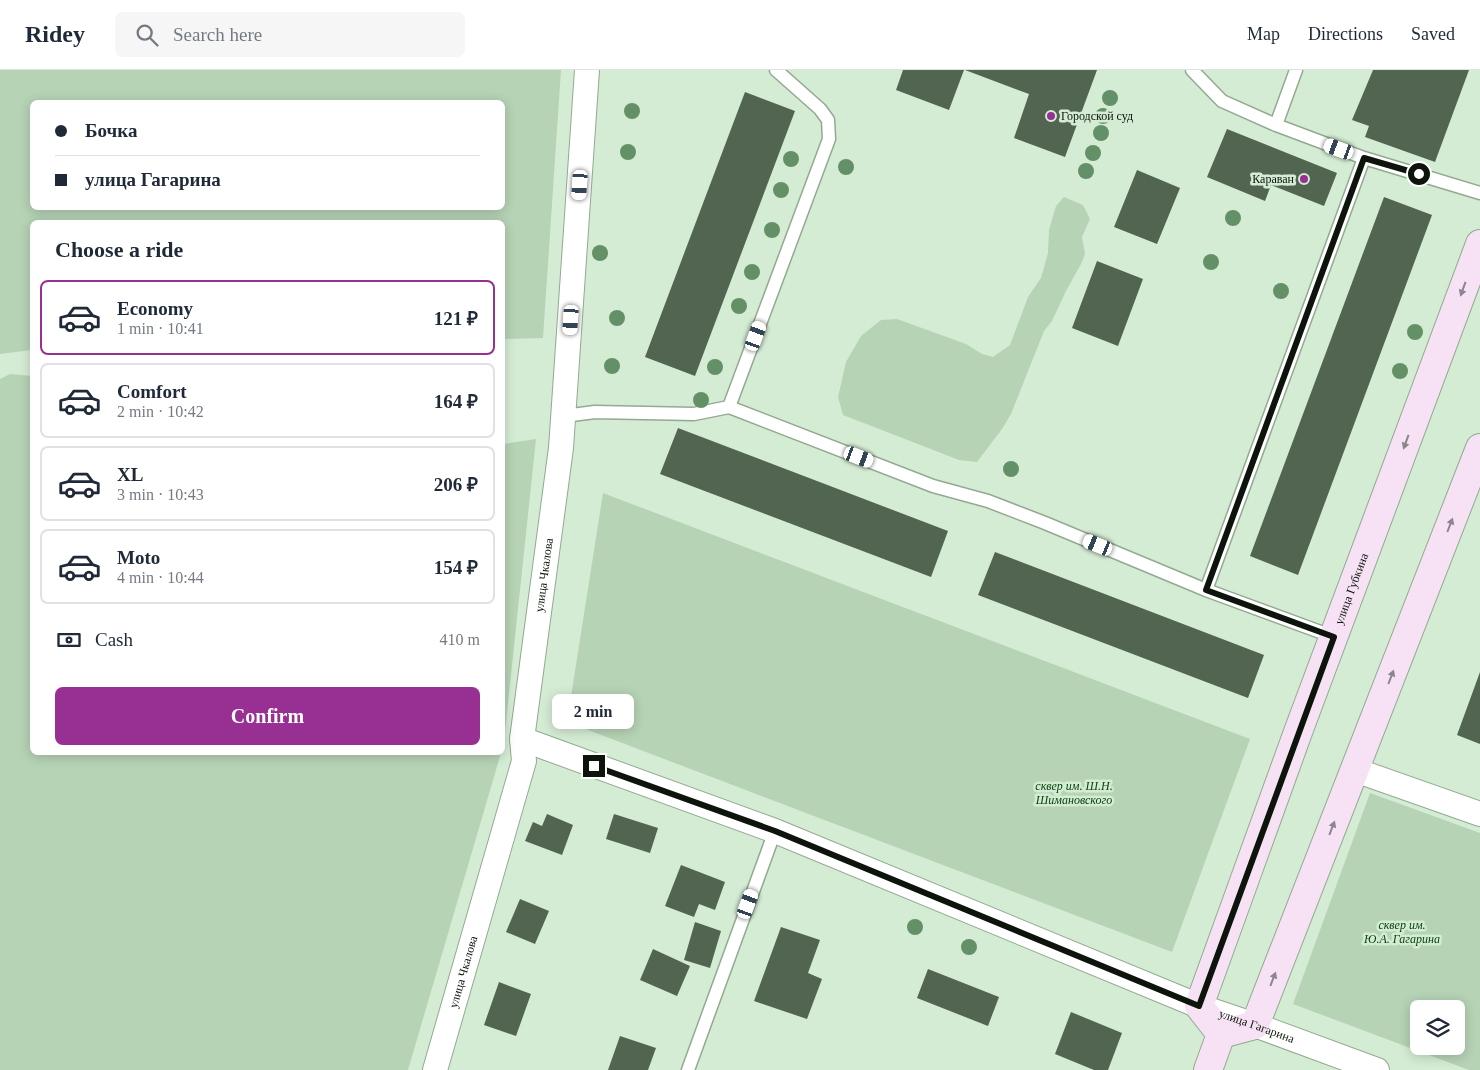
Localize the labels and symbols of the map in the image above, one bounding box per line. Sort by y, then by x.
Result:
place label: Городской суд [1061,109,1133,123]
marker: Городской суд [1045,110,1057,122]
car [1322,137,1355,161]
route start [1408,163,1430,185]
car [571,170,588,200]
place label: Караван [1252,172,1295,186]
marker: Караван [1298,173,1310,185]
one-way arrow [1459,282,1466,297]
car [562,305,579,335]
car [743,319,768,353]
one-way arrow [1402,434,1409,449]
car [842,445,875,469]
one-way arrow [1446,517,1454,532]
car [1081,532,1114,558]
street label: улица Чкалова [532,537,556,613]
street label: улица Губкина [1332,551,1371,626]
one-way arrow [1387,669,1395,684]
callout: 2 min [553,694,635,728]
route end [583,755,605,777]
park label: сквер им. Ш.Н. Шимановского [1035,779,1113,807]
one-way arrow [1328,820,1336,835]
car [735,887,760,921]
park label: сквер им. Ю.А. Гагарина [1363,918,1440,946]
street label: улица Чкалова [446,934,480,1010]
one-way arrow [1270,972,1277,987]
street label: улица Гагарина [1217,1006,1297,1046]

